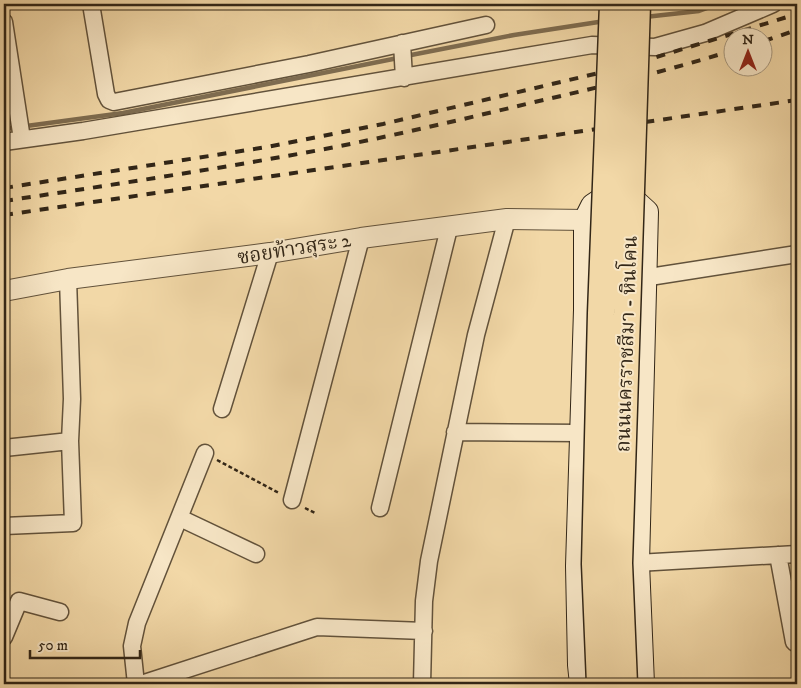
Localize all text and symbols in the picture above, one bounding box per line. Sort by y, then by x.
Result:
north arrow [724,28,774,78]
text: N [742,31,754,49]
street label: ซอยท้าวสุระ 2 [236,228,353,271]
street label: ถนนนครราชสีมา - หินโคน [608,235,644,453]
scale bar [30,628,140,660]
text: 50 m [38,636,68,655]

